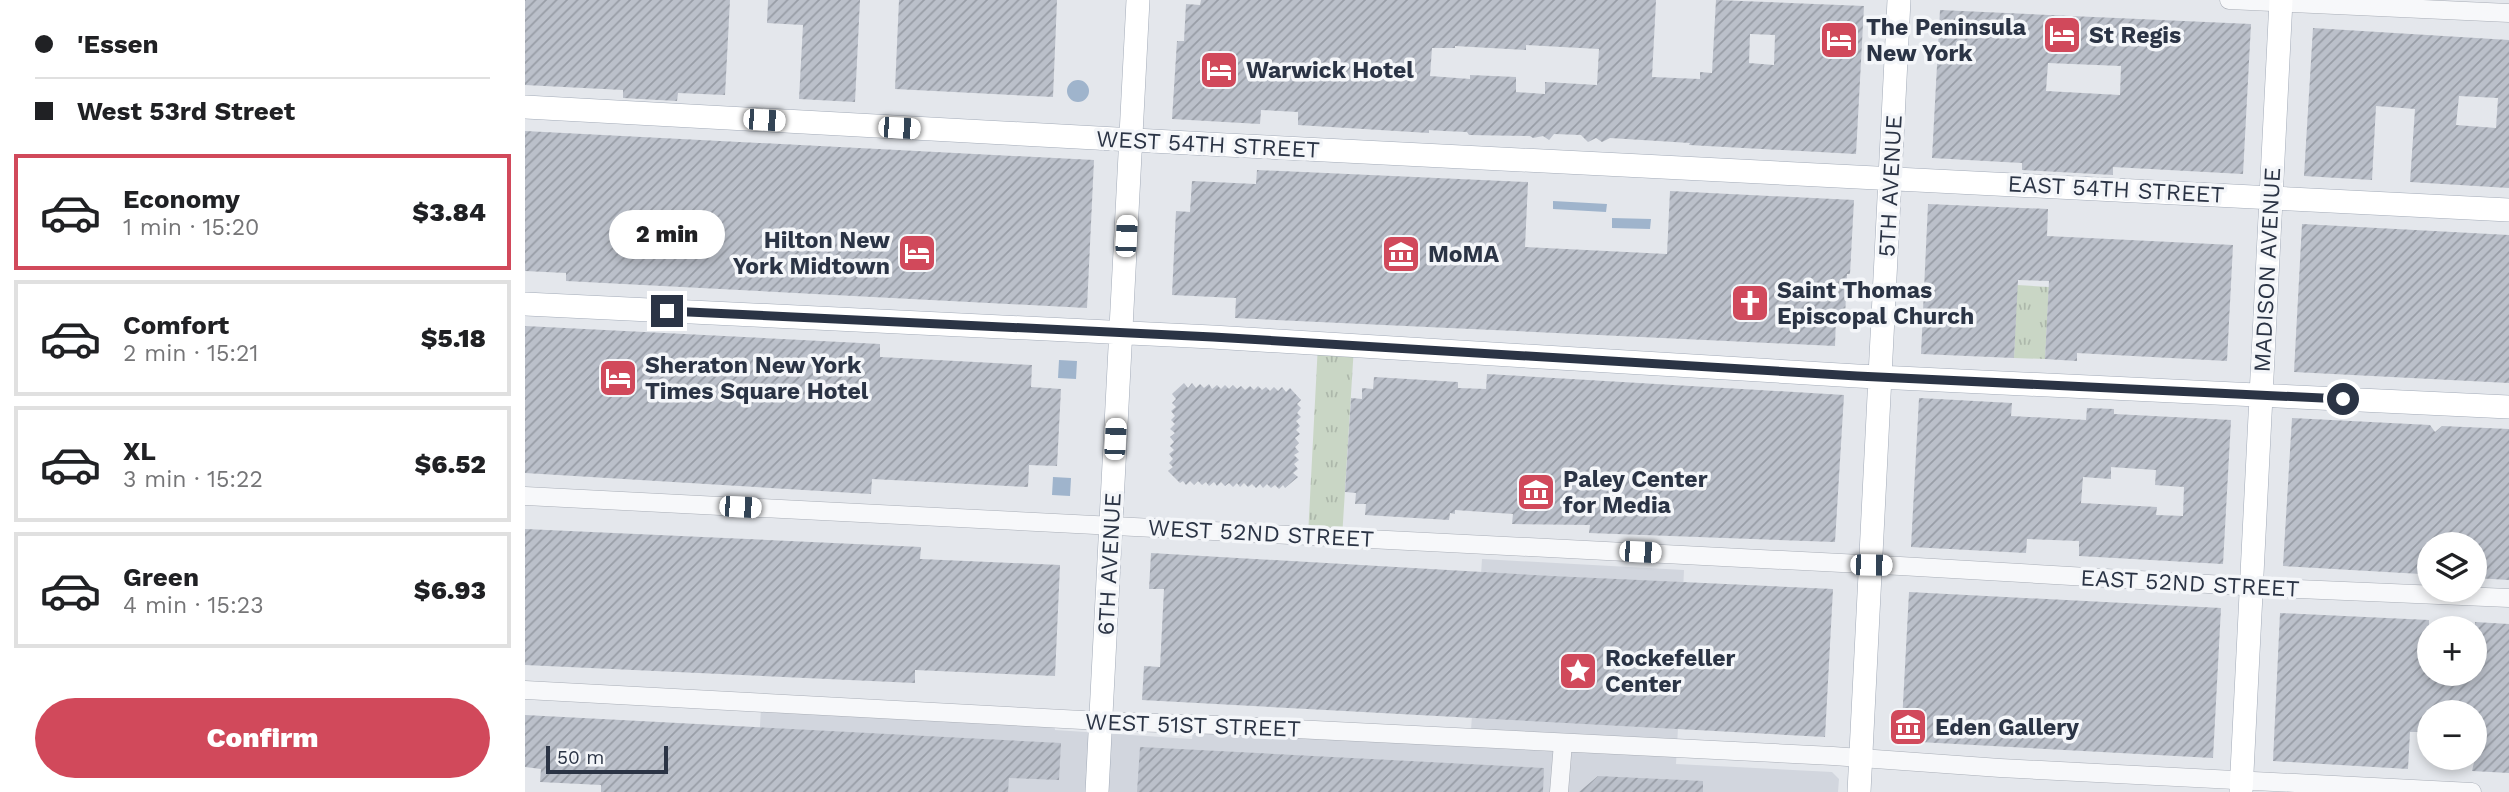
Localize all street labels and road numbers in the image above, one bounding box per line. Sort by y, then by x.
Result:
street label: 5TH AVENUE [1873,114,1908,258]
street label: WEST 54TH STREET [1095,125,1321,164]
street label: MADISON AVENUE [2249,167,2286,373]
street label: EAST 54TH STREET [2007,170,2225,209]
street label: 6TH AVENUE [1092,492,1127,636]
street label: WEST 52ND STREET [1147,514,1375,553]
street label: EAST 52ND STREET [2080,564,2300,603]
street label: WEST 51ST STREET [1085,708,1301,743]

